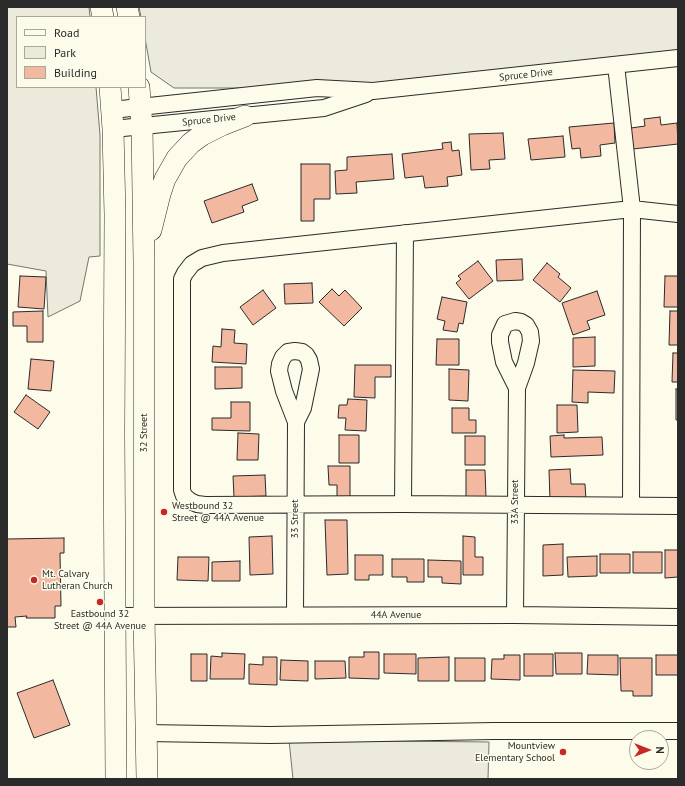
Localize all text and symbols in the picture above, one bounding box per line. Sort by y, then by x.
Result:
legend [16,16,146,88]
text: Road [54,25,79,40]
text: Park [54,45,76,60]
text: Building [54,65,97,80]
street label: Spruce Drive [499,66,553,84]
street label: Spruce Drive [182,111,236,129]
street label: 32 Street [138,413,150,453]
street label: 33A Street [509,480,521,524]
street label: 33 Street [289,499,301,539]
place label: Westbound 32 Street @ 44A Avenue [172,500,264,524]
marker: Westbound 32 Street @ 44A Avenue [159,507,169,517]
place label: Mt. Calvary Lutheran Church [42,568,113,592]
marker: Mt. Calvary Lutheran Church [29,575,39,585]
marker: Eastbound 32 Street @ 44A Avenue [95,597,105,607]
place label: Eastbound 32 Street @ 44A Avenue [54,608,146,632]
street label: 44A Avenue [371,609,421,621]
north arrow [629,730,669,770]
place label: Mountview Elementary School [475,740,555,764]
text: N [653,746,667,754]
marker: Mountview Elementary School [558,747,568,757]

